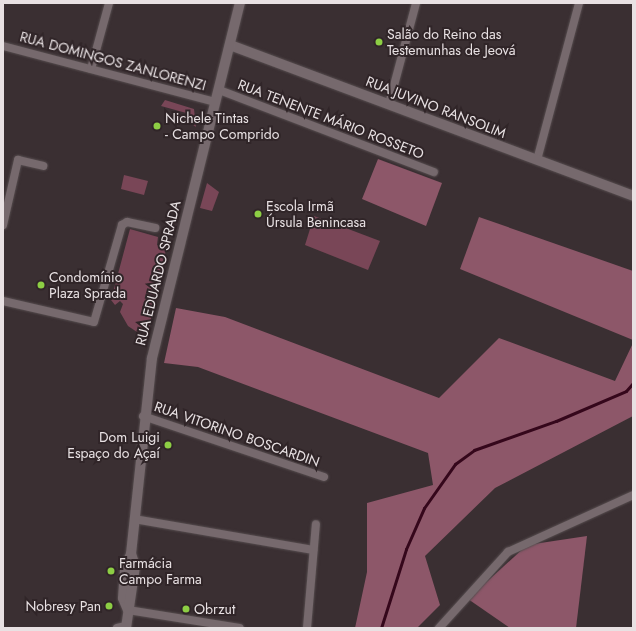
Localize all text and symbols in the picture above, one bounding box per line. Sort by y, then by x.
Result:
place label: Salão do Reino das Testemunhas de Jeová [387,26,515,58]
street label: RUA DOMINGOS ZANLORENZI [18,28,208,94]
marker: Salão do Reino das Testemunhas de Jeová [374,37,384,47]
street label: RUA JUVINO RANSOLIM [364,73,508,141]
street label: RUA TENENTE MÁRIO ROSSETO [236,76,426,162]
place label: Nichele Tintas - Campo Comprido [165,110,279,142]
marker: Nichele Tintas - Campo Comprido [152,121,162,131]
place label: Escola Irmã Úrsula Benincasa [266,198,366,230]
street label: RUA EDUARDO SPRADA [132,199,184,347]
marker: Escola Irmã Úrsula Benincasa [253,209,263,219]
place label: Condomínio Plaza Sprada [49,269,126,302]
marker: Condomínio Plaza Sprada [36,280,46,290]
street label: RUA VITORINO BOSCARDIN [152,398,322,470]
place label: Dom Luigi Espaço do Açaí [67,429,160,462]
marker: Dom Luigi Espaço do Açaí [163,440,173,450]
place label: Farmácia Campo Farma [119,555,202,588]
marker: Farmácia Campo Farma [106,566,116,576]
place label: Nobresy Pan [25,598,101,614]
marker: Nobresy Pan [104,601,114,611]
place label: Obrzut [194,601,235,617]
marker: Obrzut [181,604,191,614]

